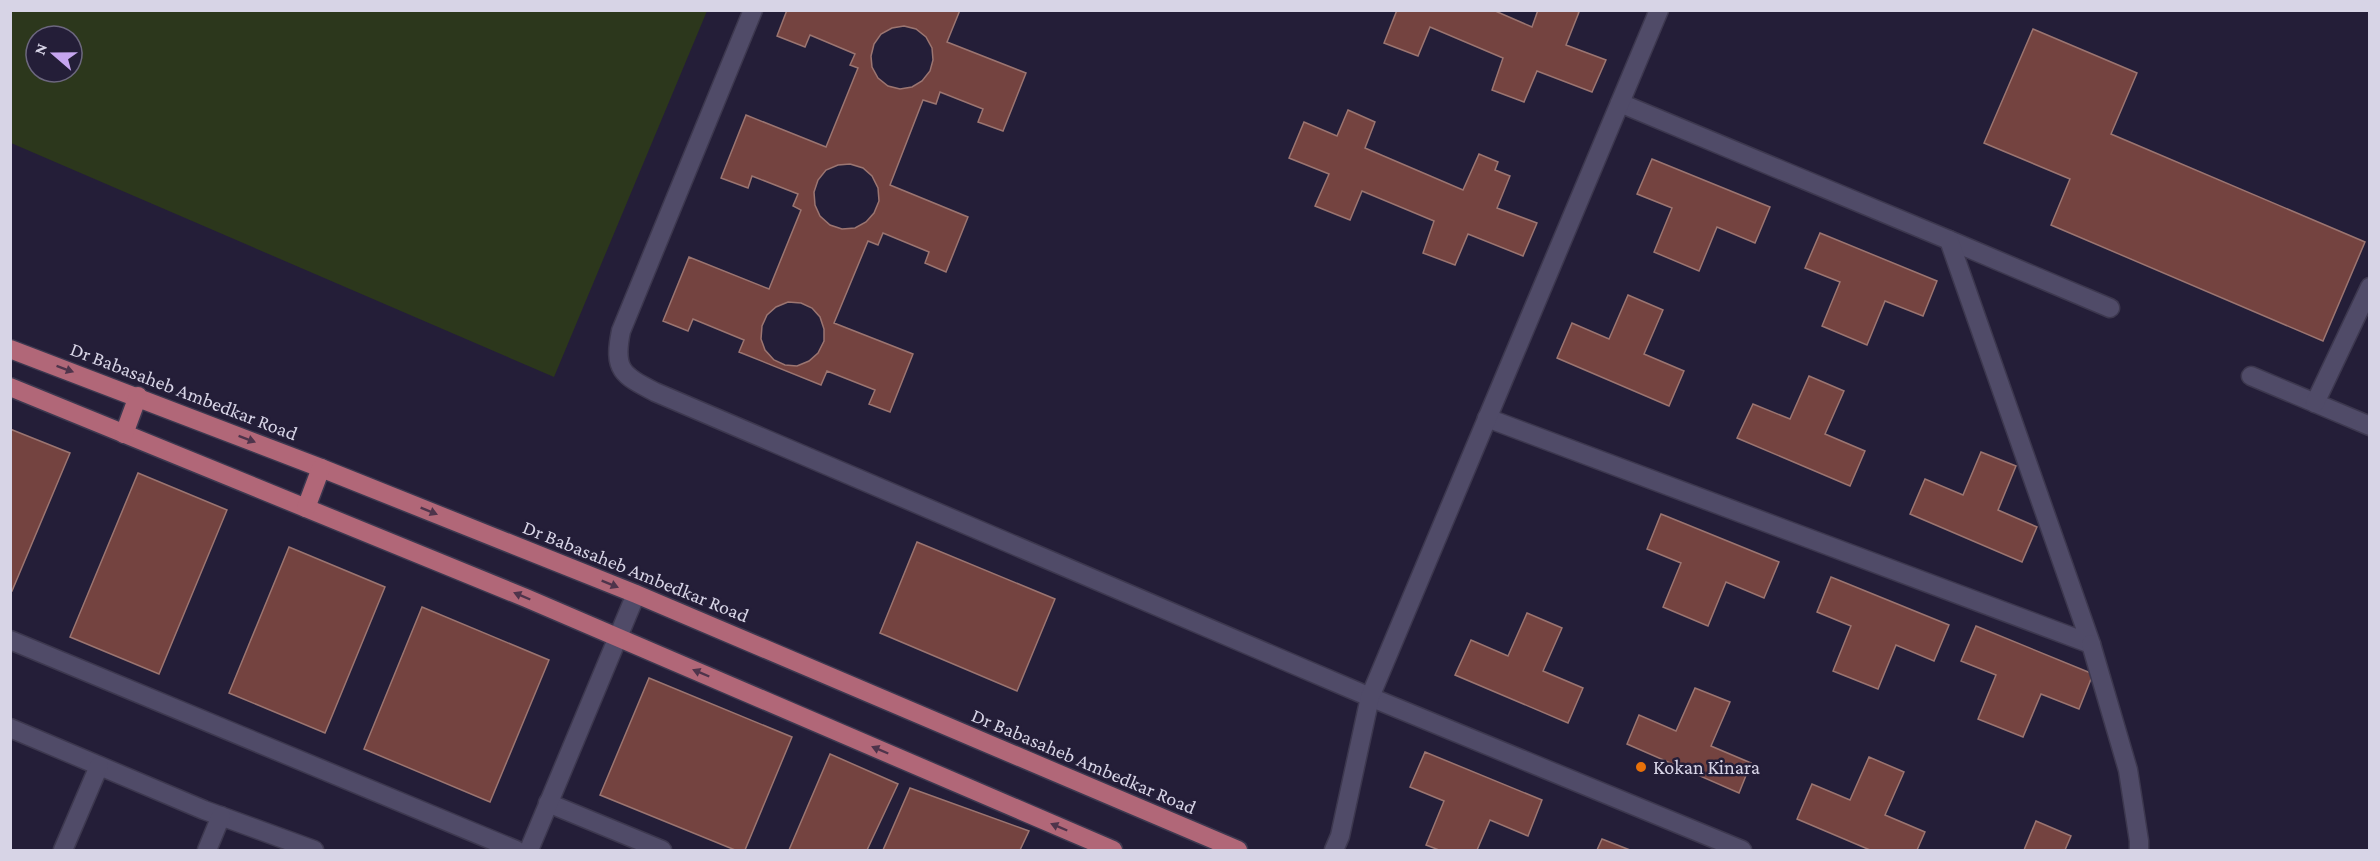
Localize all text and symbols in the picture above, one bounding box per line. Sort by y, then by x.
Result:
north arrow [24,24,84,84]
text: N [31,41,50,57]
street label: Dr Babasaheb Ambedkar Road [67,337,301,445]
one-way arrow [56,365,74,375]
one-way arrow [239,434,257,444]
one-way arrow [420,506,438,516]
street label: Dr Babasaheb Ambedkar Road [520,516,753,627]
one-way arrow [601,579,619,589]
one-way arrow [513,591,531,600]
one-way arrow [692,668,710,677]
street label: Dr Babasaheb Ambedkar Road [968,704,1200,819]
one-way arrow [871,745,889,755]
place label: Kokan Kinara [1653,756,1760,778]
marker: Kokan Kinara [1634,760,1648,774]
one-way arrow [1051,823,1068,832]

